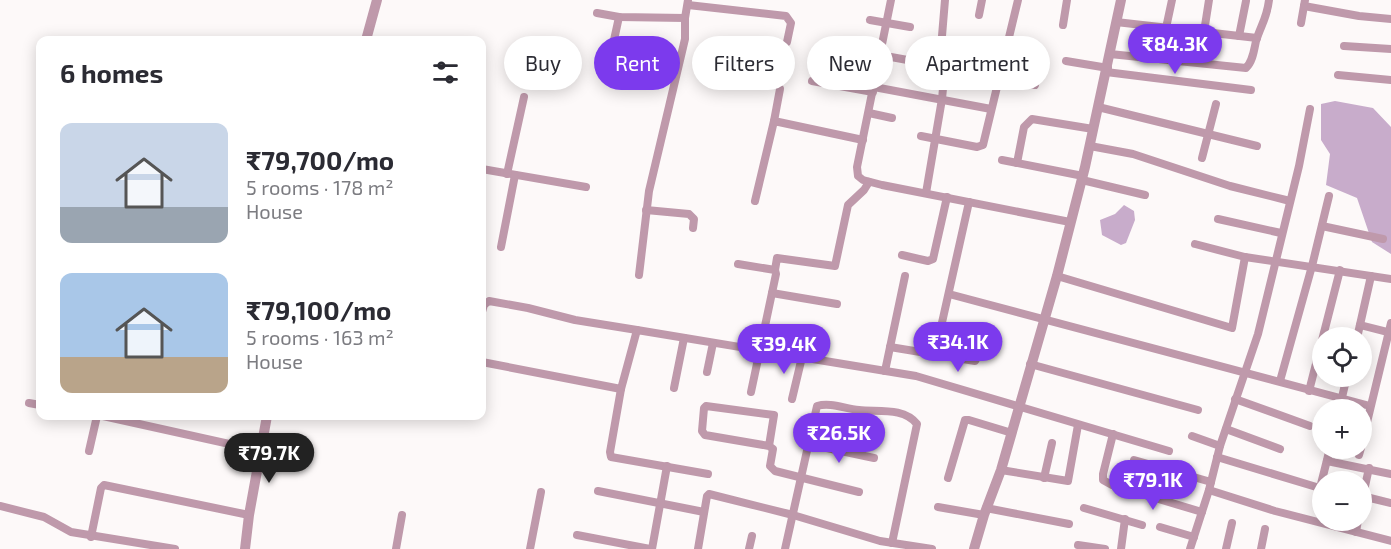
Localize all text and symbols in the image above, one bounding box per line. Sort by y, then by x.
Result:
pin: ₹84.3K [1126,24,1224,75]
text: ₹84.3K [1142,31,1208,55]
chip: Buy [504,36,582,90]
chip: Rent [594,36,680,90]
chip: Filters [692,36,795,90]
chip: New [807,36,893,90]
chip: Apartment [905,36,1050,90]
icon: filters [429,56,462,89]
text: 6 homes [60,57,163,88]
text: ₹79,700/mo [246,144,394,175]
icon: home [108,147,180,219]
text: 5 rooms · 178 m² [246,175,394,199]
text: House [246,199,303,223]
text: ₹79,100/mo [246,294,391,325]
icon: home [108,297,180,369]
pin: ₹34.1K [909,322,1007,373]
pin: ₹39.4K [735,324,833,375]
text: 5 rooms · 163 m² [246,325,394,349]
map controls [1312,327,1372,531]
button: locate [1312,327,1372,387]
text: ₹34.1K [927,329,989,353]
text: ₹39.4K [751,331,817,355]
text: House [246,349,303,373]
button: + [1312,399,1372,459]
pin: ₹26.5K [790,413,888,464]
text: ₹26.5K [807,420,871,444]
pin: ₹79.7K [220,433,318,484]
text: ₹79.7K [238,440,300,464]
pin: ₹79.1K [1104,460,1202,511]
text: ₹79.1K [1123,467,1183,491]
button: − [1312,471,1372,531]

